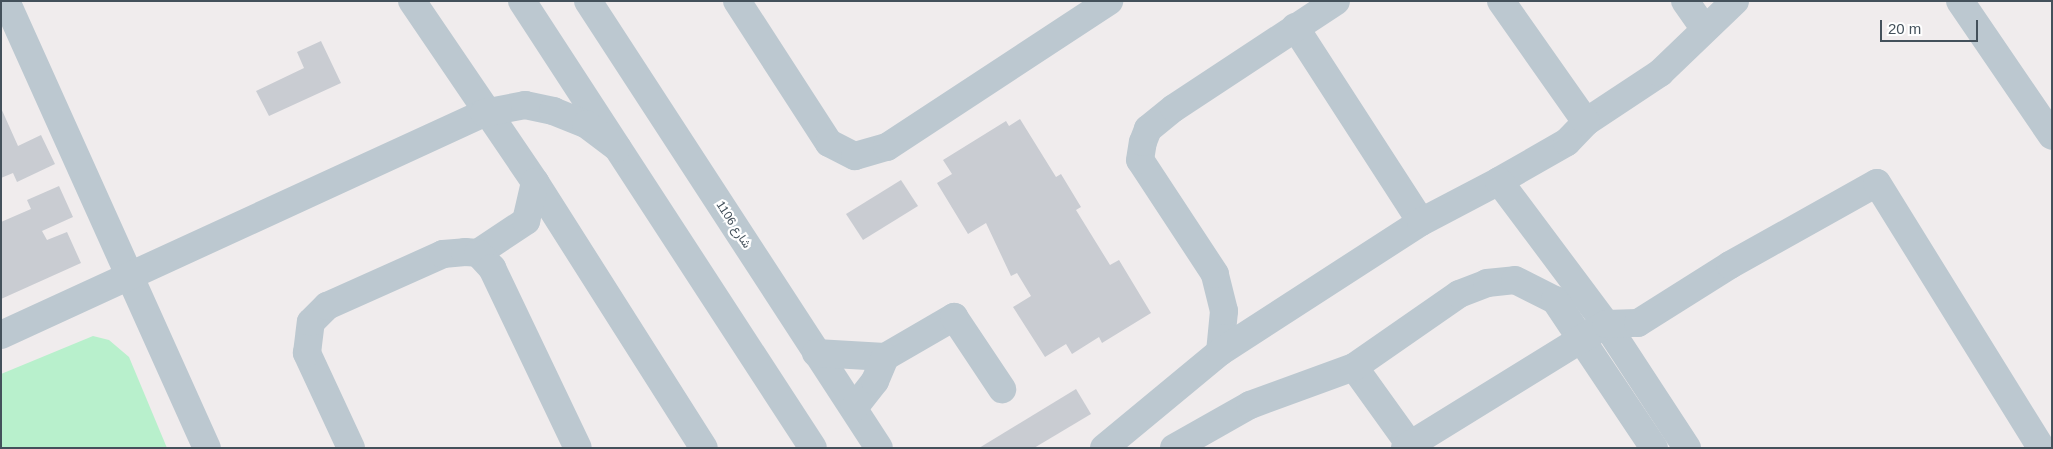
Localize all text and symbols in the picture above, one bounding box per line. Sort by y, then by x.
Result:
scale bar [1883,10,1980,42]
text: 20 m [1888,20,1921,37]
street label: شارع 1106 [712,199,754,251]

